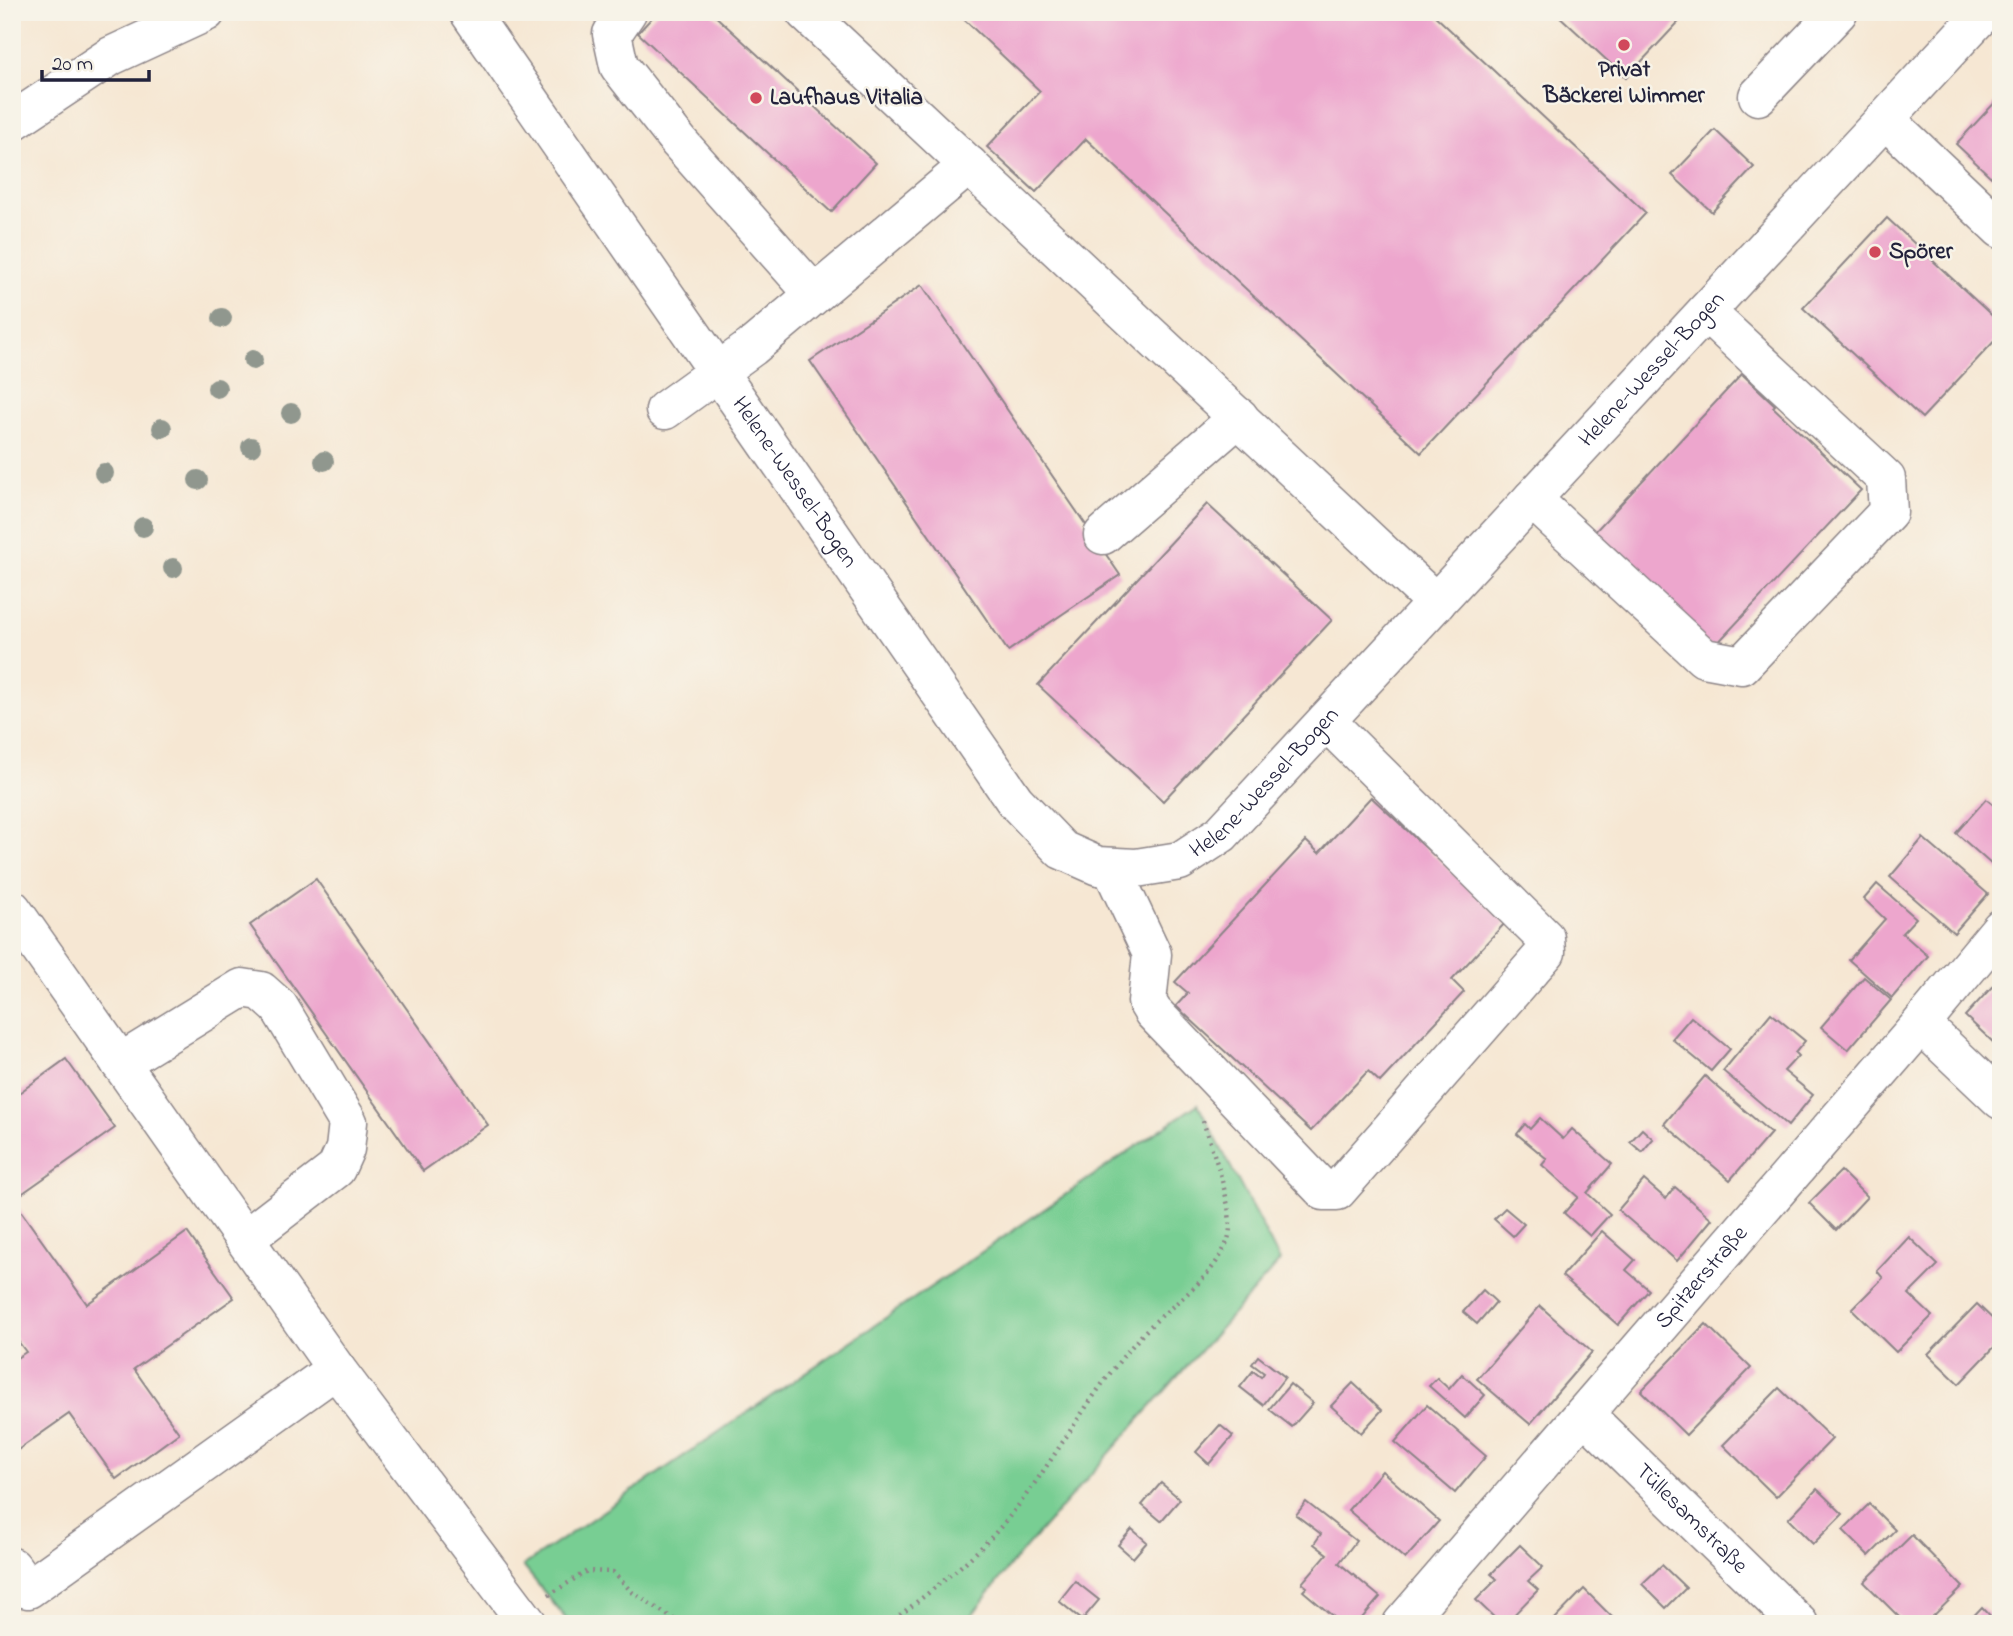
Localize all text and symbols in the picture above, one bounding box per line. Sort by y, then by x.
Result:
marker: Privat Bäckerei Wimmer [1616,37,1632,53]
scale bar [42,38,149,82]
text: 20 m [52,50,93,80]
place label: Privat Bäckerei Wimmer [1542,54,1706,113]
place label: Laufhaus Vitalia [770,82,923,115]
marker: Laufhaus Vitalia [748,90,764,106]
place label: Spörer [1889,236,1954,269]
marker: Spörer [1867,244,1883,260]
street label: Helene-Wessel-Bogen [1571,284,1733,455]
street label: Helene-Wessel-Bogen [723,390,866,575]
street label: Helene-Wessel-Bogen [1183,700,1347,867]
street label: Spitzerstraße [1647,1218,1756,1337]
street label: Tüllesamstraße [1627,1456,1756,1582]

